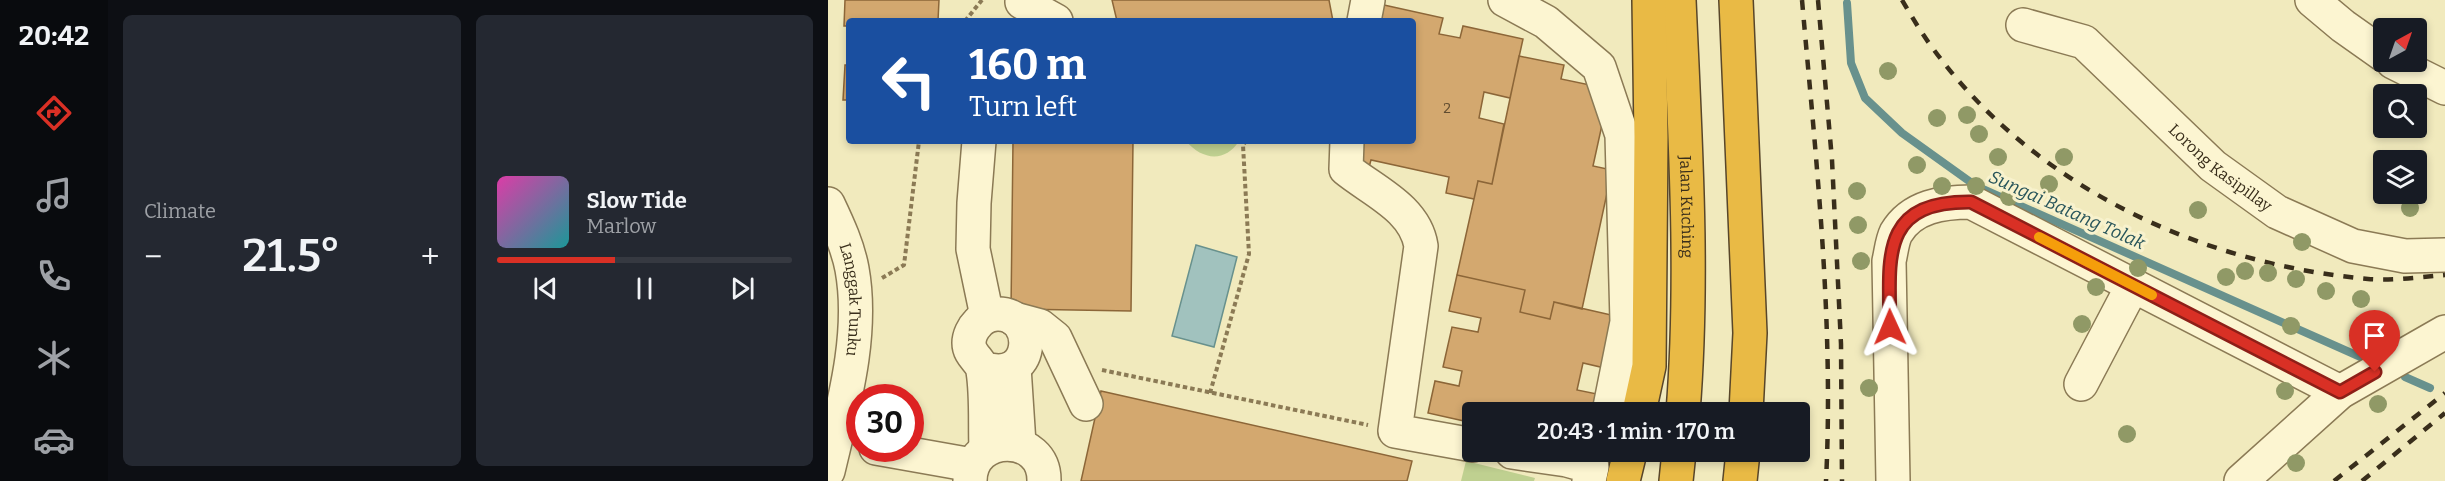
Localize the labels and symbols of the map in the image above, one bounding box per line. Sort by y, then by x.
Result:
north arrow [2373,18,2427,72]
house number: 2 [1443,100,1451,117]
street label: Lorong Kasipillay [2165,119,2276,215]
street label: Jalan Kuching [1676,154,1698,258]
water label: Sungai Batang Tolak [1985,166,2149,254]
street label: Langgak Tunku [836,240,865,358]
position arrow [1858,295,1922,359]
pin [2349,310,2400,372]
speed limit sign: 30 [846,384,924,462]

